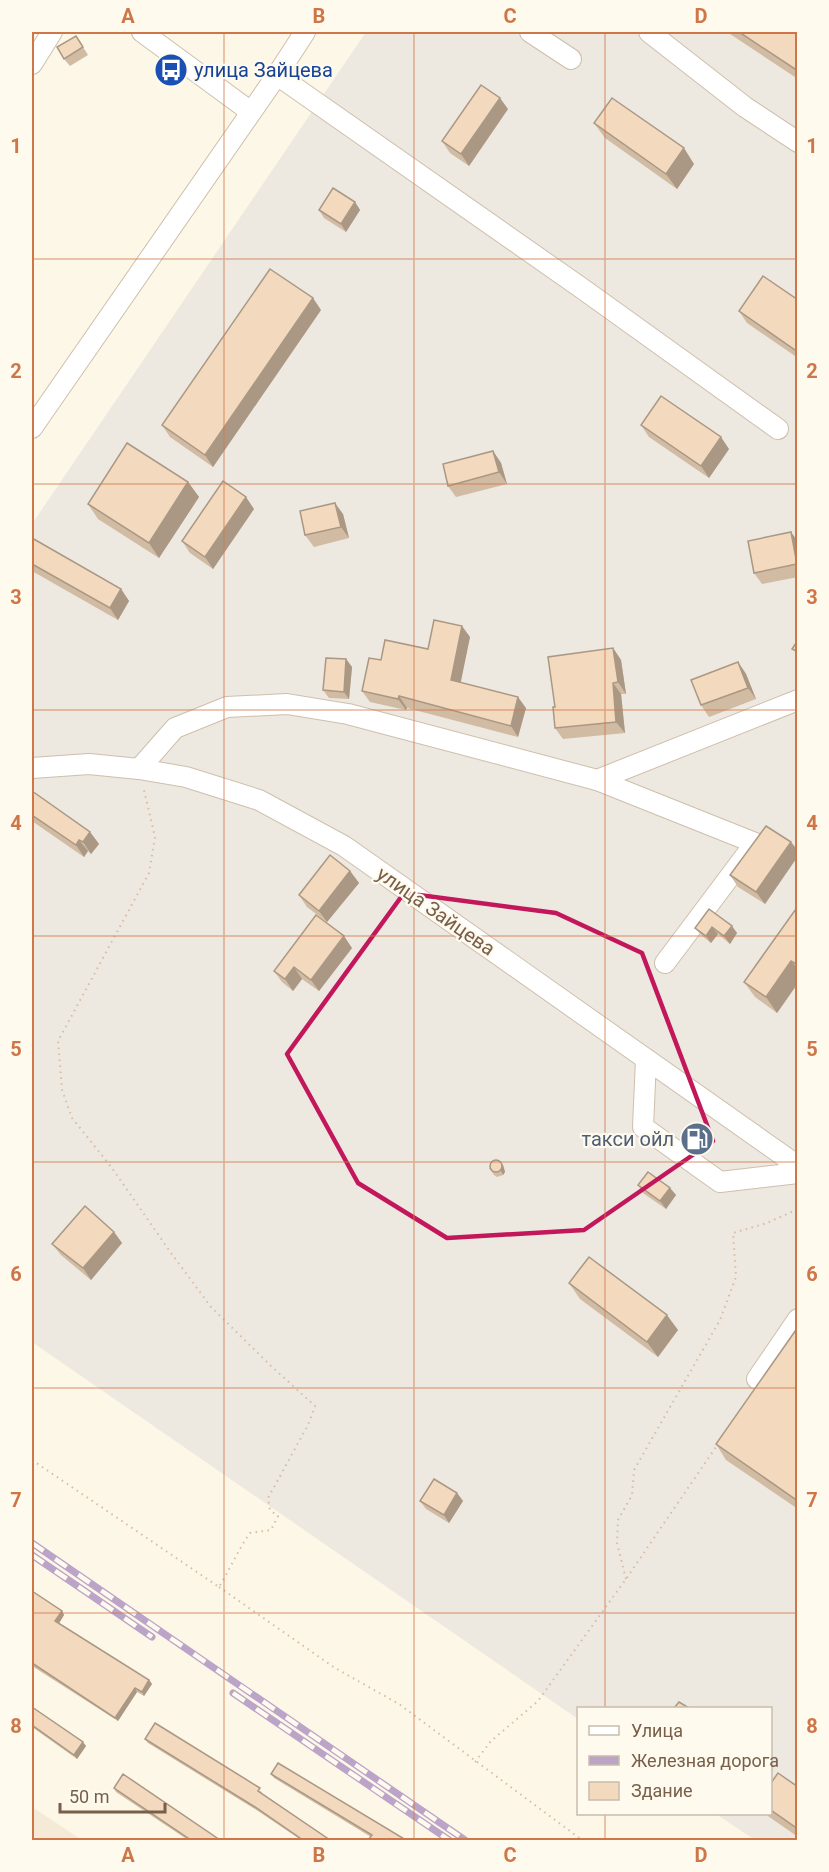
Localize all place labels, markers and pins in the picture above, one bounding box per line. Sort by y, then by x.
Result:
bus stop icon: улица Зайцева [153,52,189,88]
place label: улица Зайцева [194,58,333,82]
fuel station icon: такси ойл [679,1121,715,1157]
place label: такси ойл [582,1127,674,1151]

